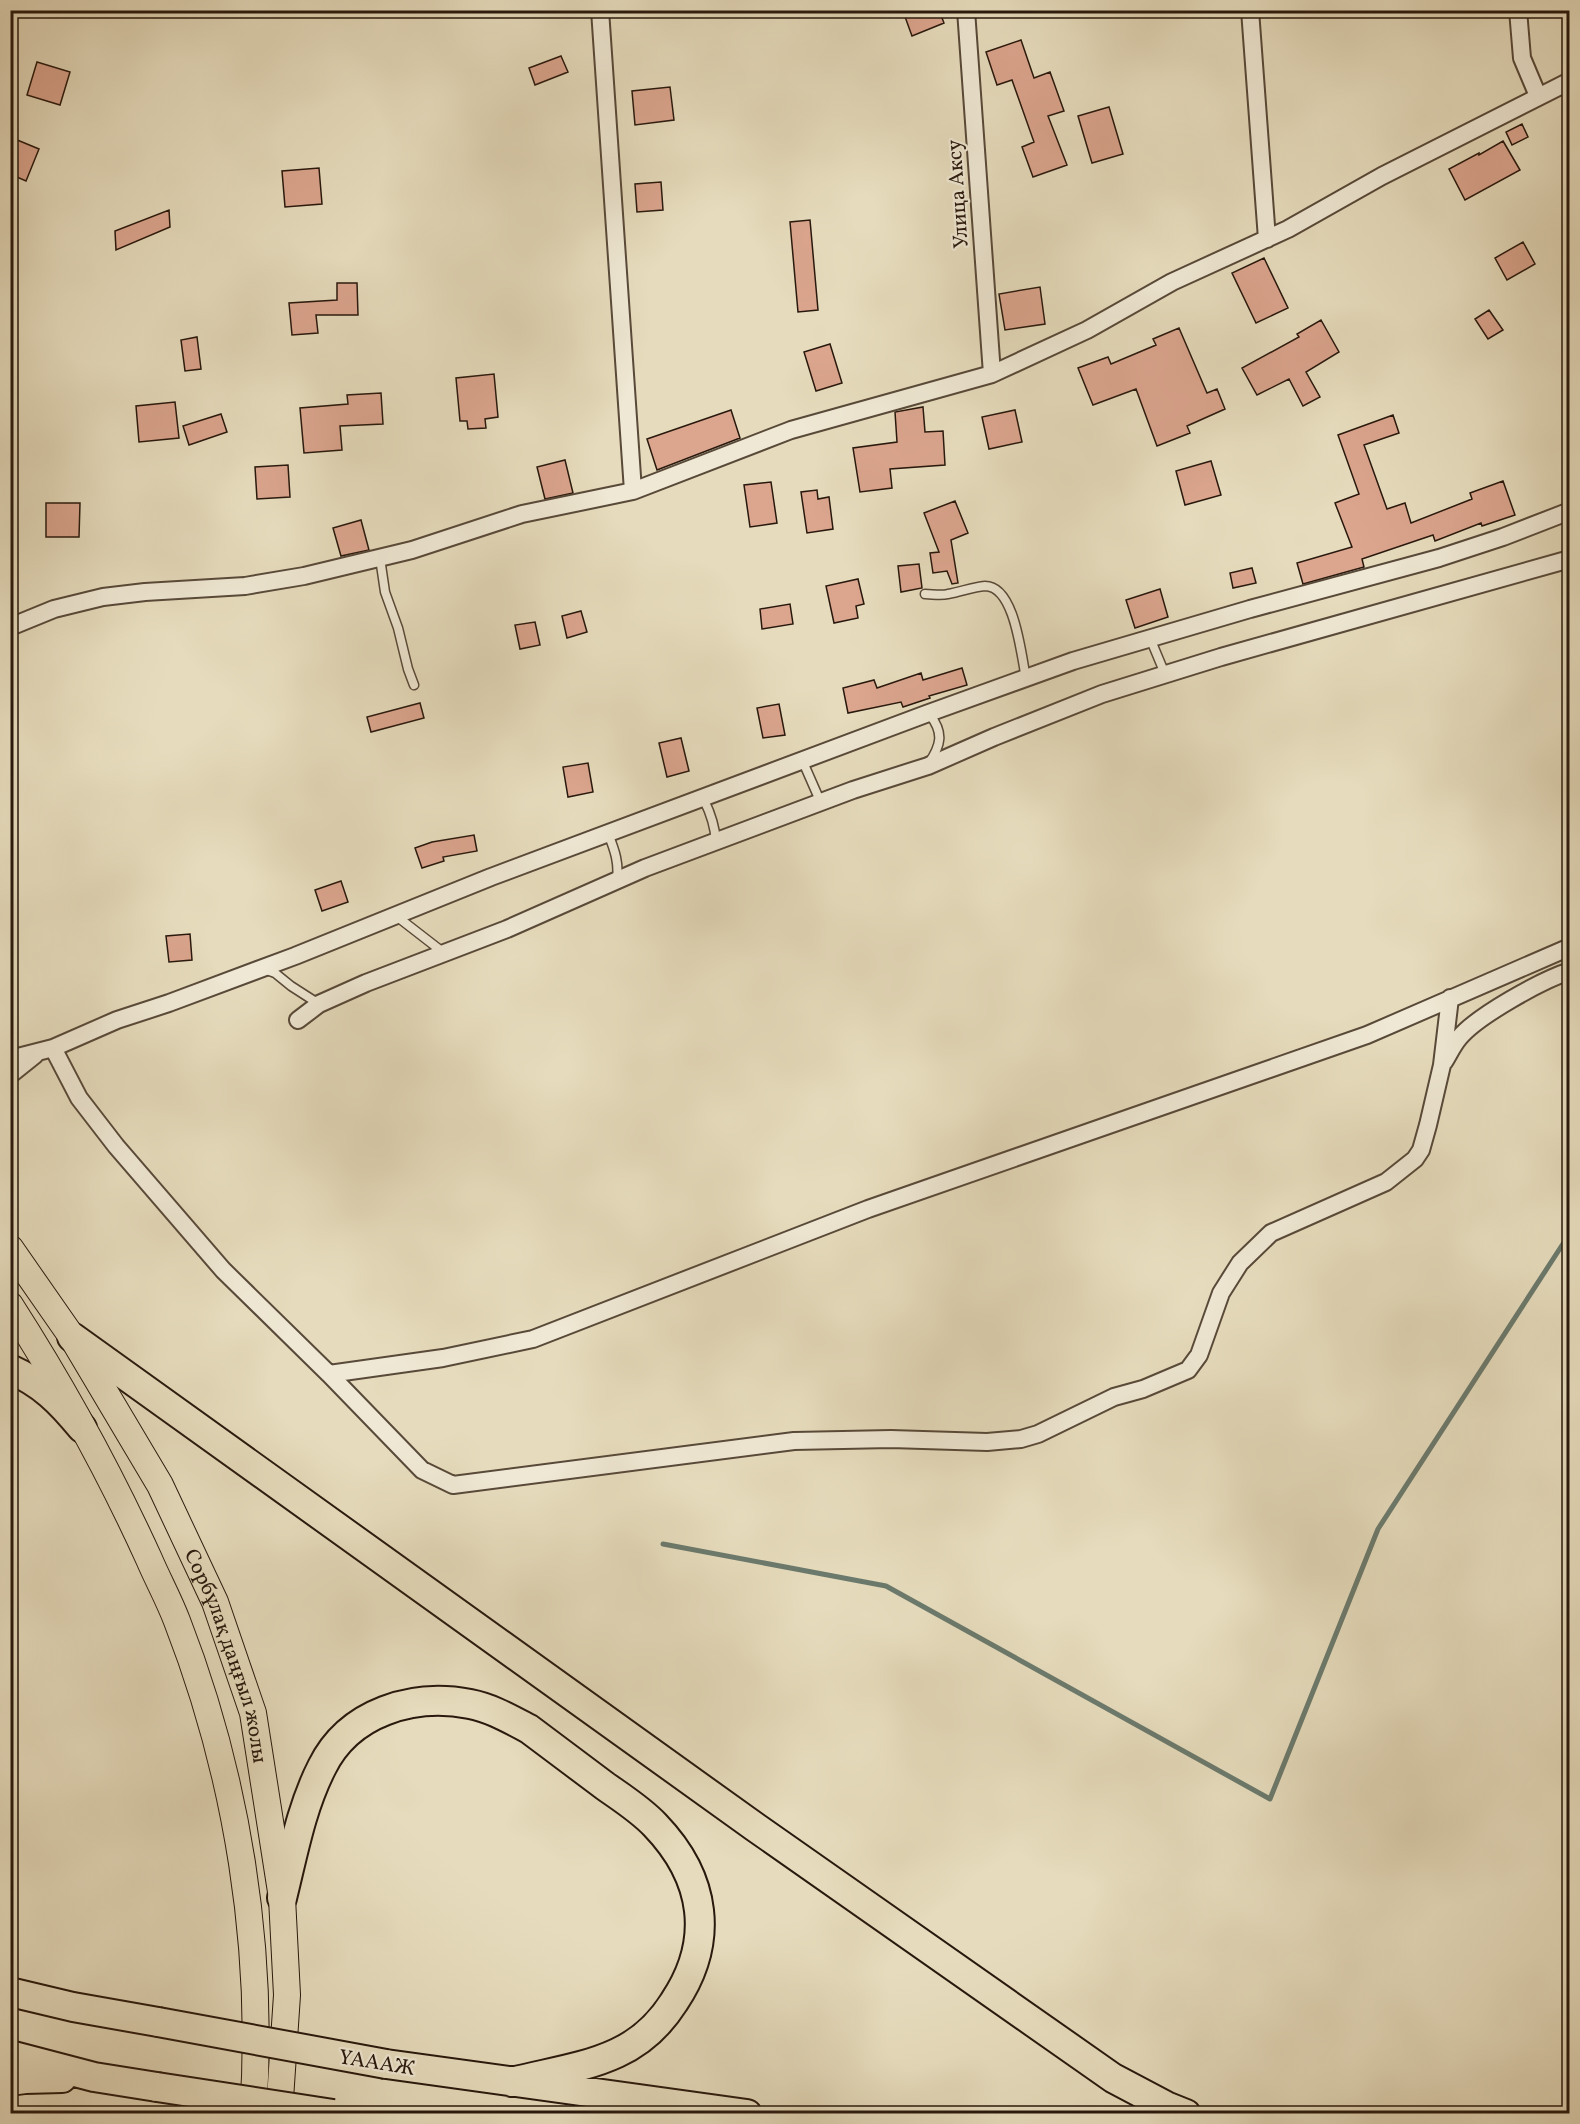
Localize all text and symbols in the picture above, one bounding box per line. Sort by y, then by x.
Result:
street label: Улица Аксу [940,138,977,249]
street label: Сорбұлақ даңғыл жолы [176,1544,274,1765]
street label: ҮАААЖ [337,2043,417,2084]

